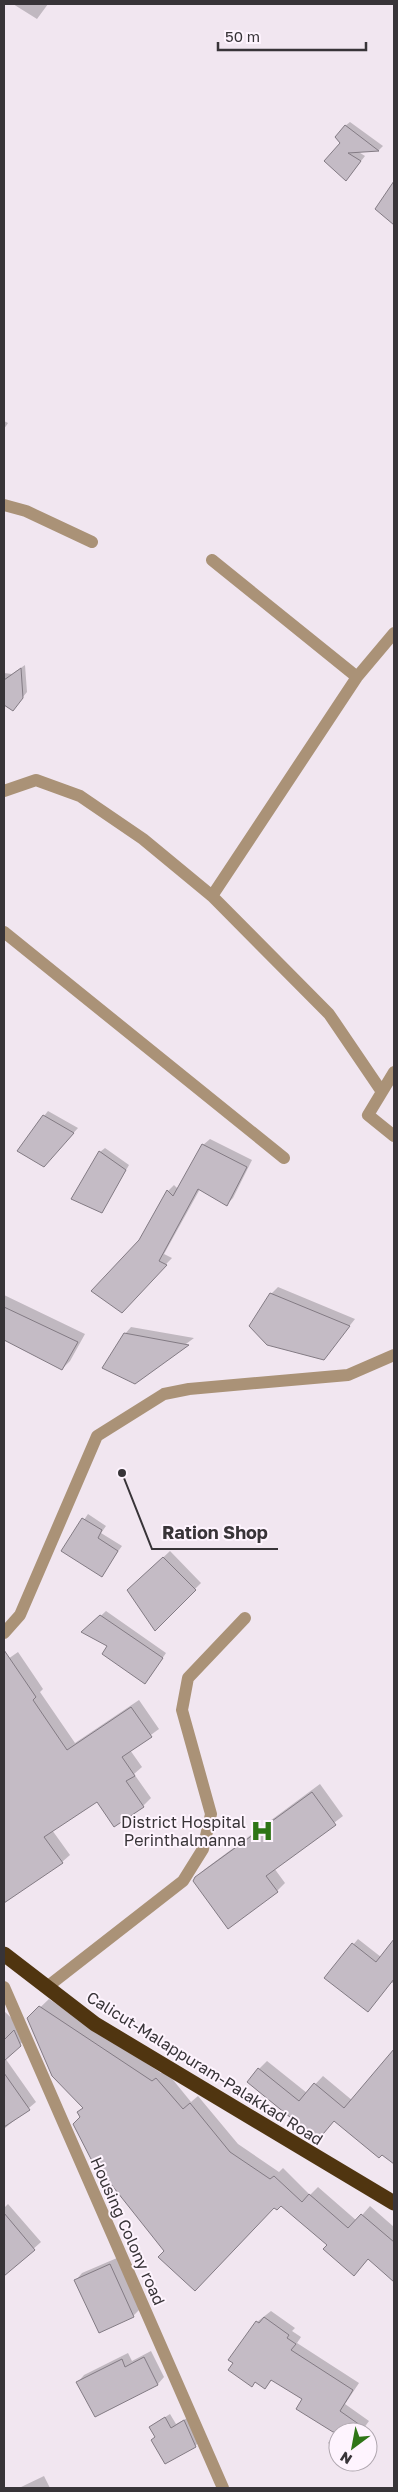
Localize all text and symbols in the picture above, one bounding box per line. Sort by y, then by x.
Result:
scale bar [218,20,366,52]
text: 50 m [225,27,260,45]
callout: Ration Shop [152,1516,278,1549]
text: Ration Shop [162,1521,268,1543]
place label: District Hospital Perinthalmanna [121,1812,246,1850]
hospital icon: District Hospital Perinthalmanna [249,1818,275,1844]
street label: Calicut-Malappuram-Palakkad Road [83,1987,327,2149]
street label: Housing Colony road [86,2154,170,2308]
north arrow [328,2422,378,2472]
text: N [337,2448,355,2468]

